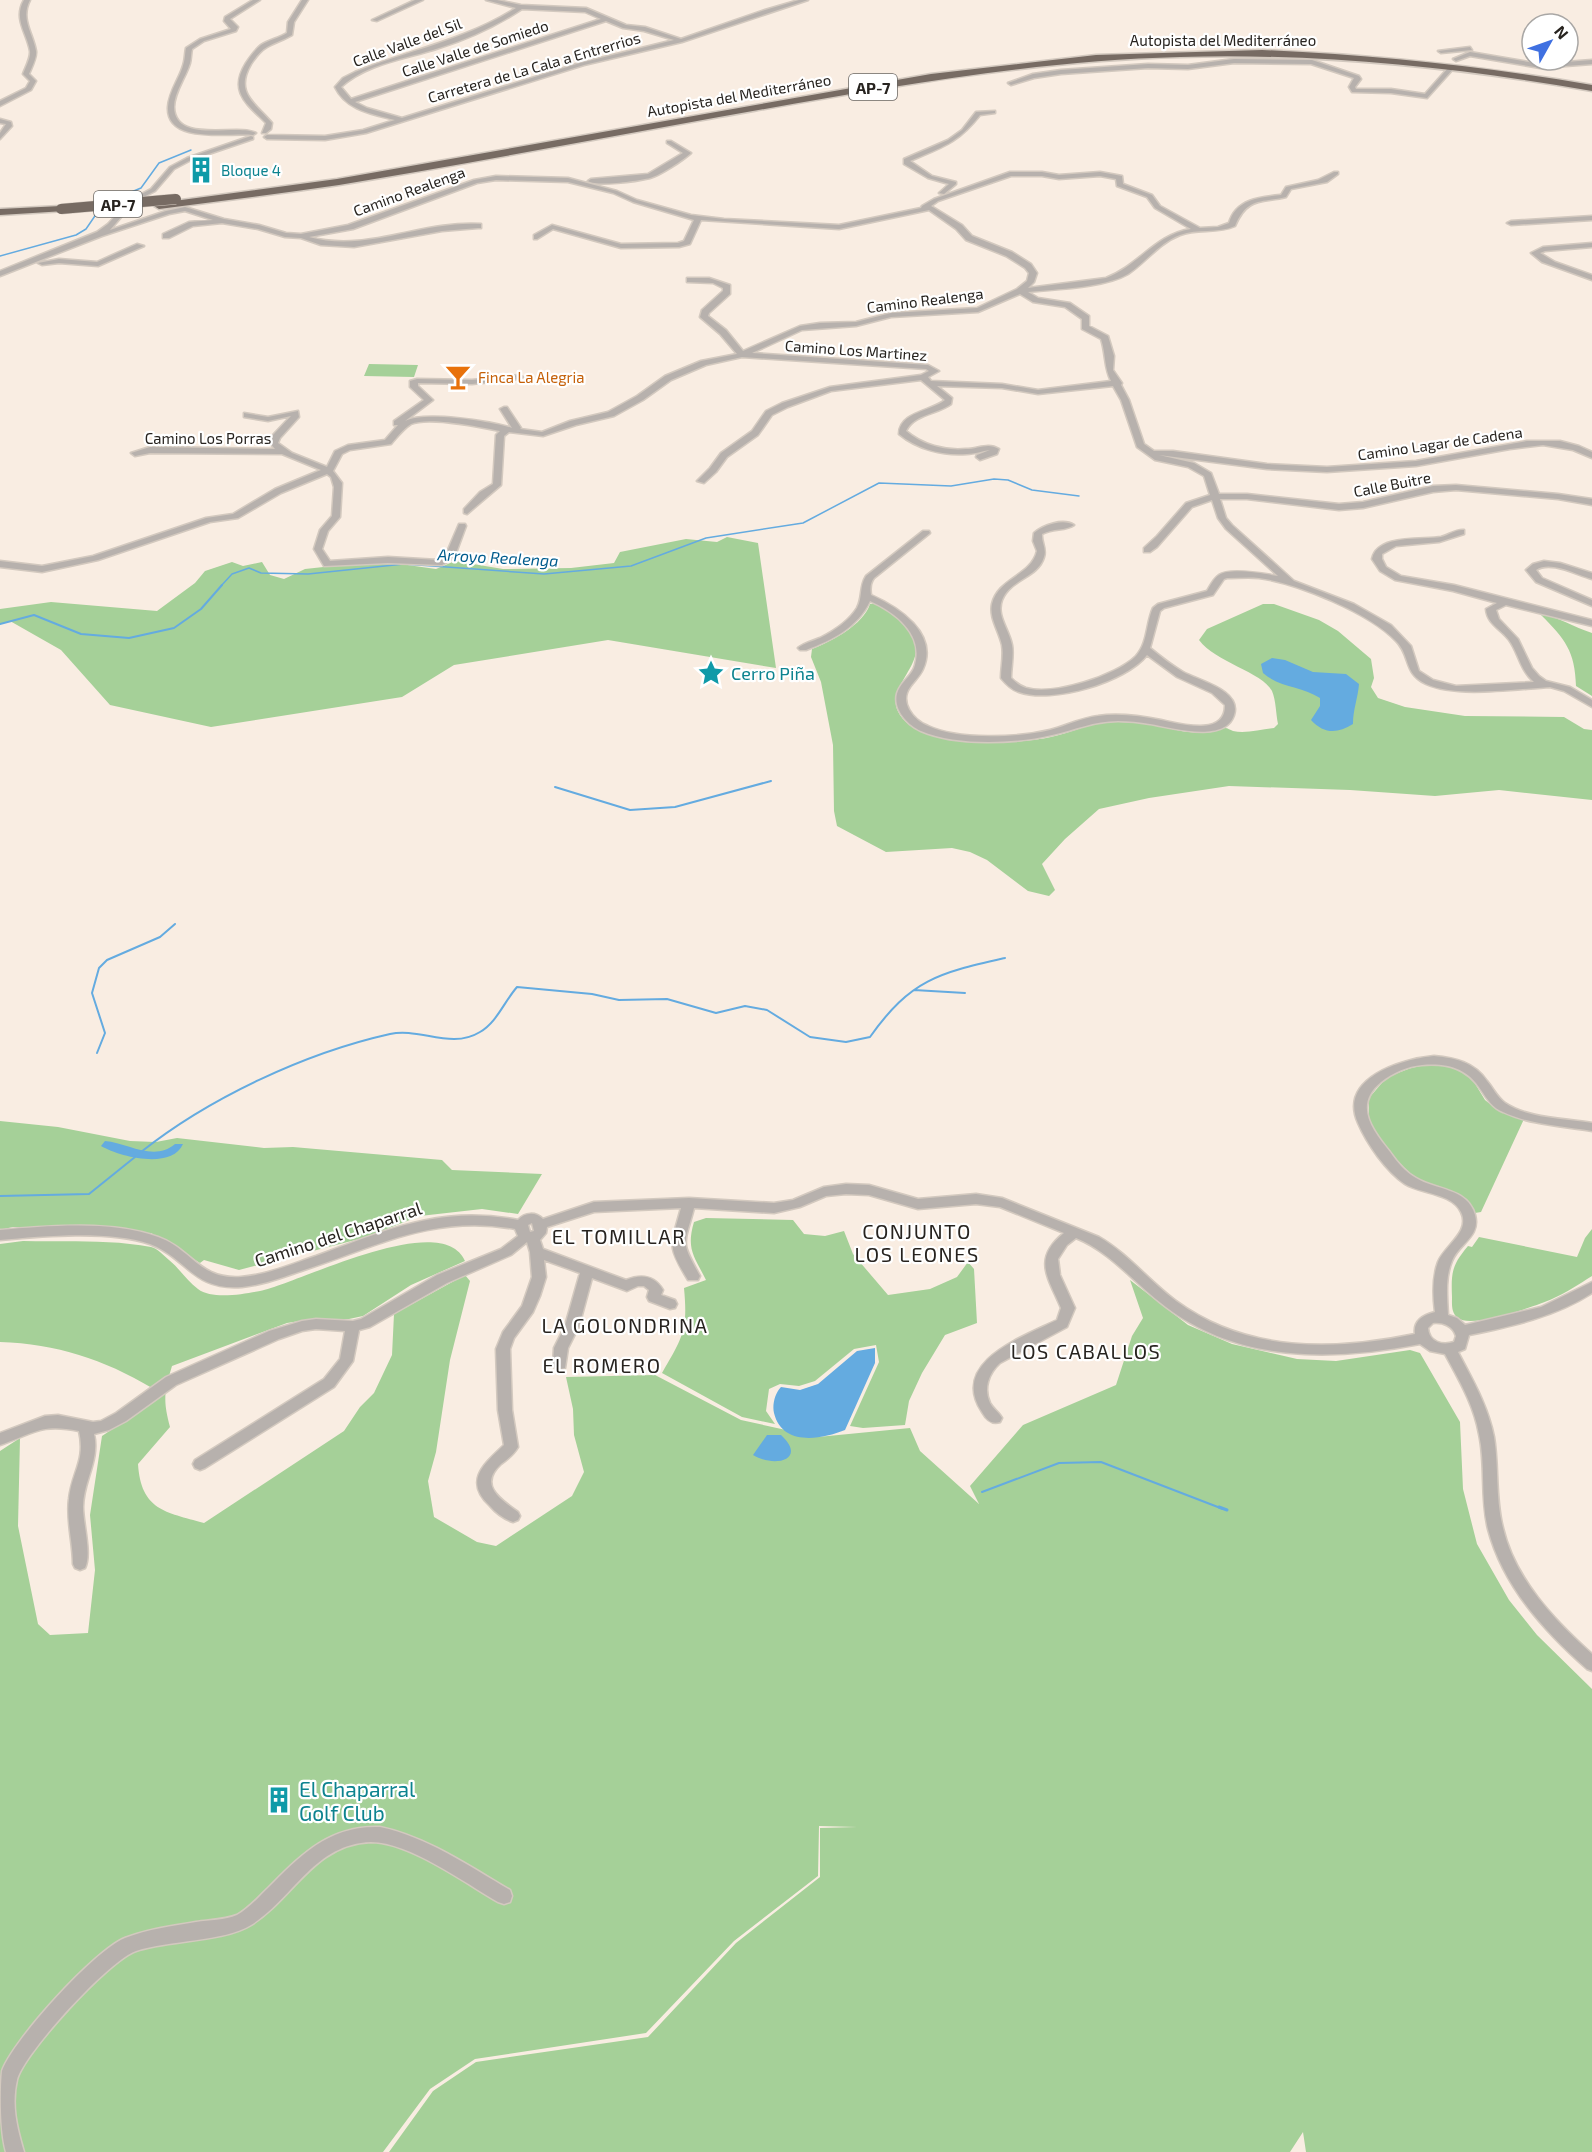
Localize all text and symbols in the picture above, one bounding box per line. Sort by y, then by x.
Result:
north arrow [1520,12,1580,72]
street label: Calle Valle del Sil [350,14,464,70]
street label: Calle Valle de Somiedo [399,16,551,80]
text: N [1551,22,1573,43]
street label: Carretera de La Cala a Entrerrios [426,28,642,106]
street label: Autopista del Mediterráneo [1130,31,1316,49]
street label: Autopista del Mediterráneo [646,70,832,120]
road number: AP-7 [849,74,897,100]
building icon: Bloque 4 [186,155,216,185]
place label: Bloque 4 [221,161,281,179]
street label: Camino Realenga [351,162,467,220]
road number: AP-7 [94,191,142,217]
street label: Camino Realenga [866,284,984,316]
street label: Camino Los Martinez [784,336,928,364]
bar icon: Finca La Alegria [443,362,473,392]
place label: Finca La Alegria [478,368,585,386]
street label: Camino Lagar de Cadena [1356,423,1524,463]
street label: Camino Los Porras [145,429,271,447]
street label: Calle Buitre [1352,468,1432,500]
water label: Arroyo Realenga [436,544,559,571]
place icon: Cerro Piña [696,658,726,688]
place label: Cerro Piña [731,662,815,684]
street label: Camino del Chaparral [252,1196,425,1271]
district label: CONJUNTO LOS LEONES [854,1219,980,1266]
district label: EL TOMILLAR [552,1224,686,1248]
district label: LA GOLONDRINA [542,1313,708,1337]
district label: LOS CABALLOS [1011,1339,1161,1363]
district label: EL ROMERO [542,1353,662,1377]
place label: El Chaparral Golf Club [299,1776,416,1825]
building icon: El Chaparral Golf Club [264,1785,294,1815]

